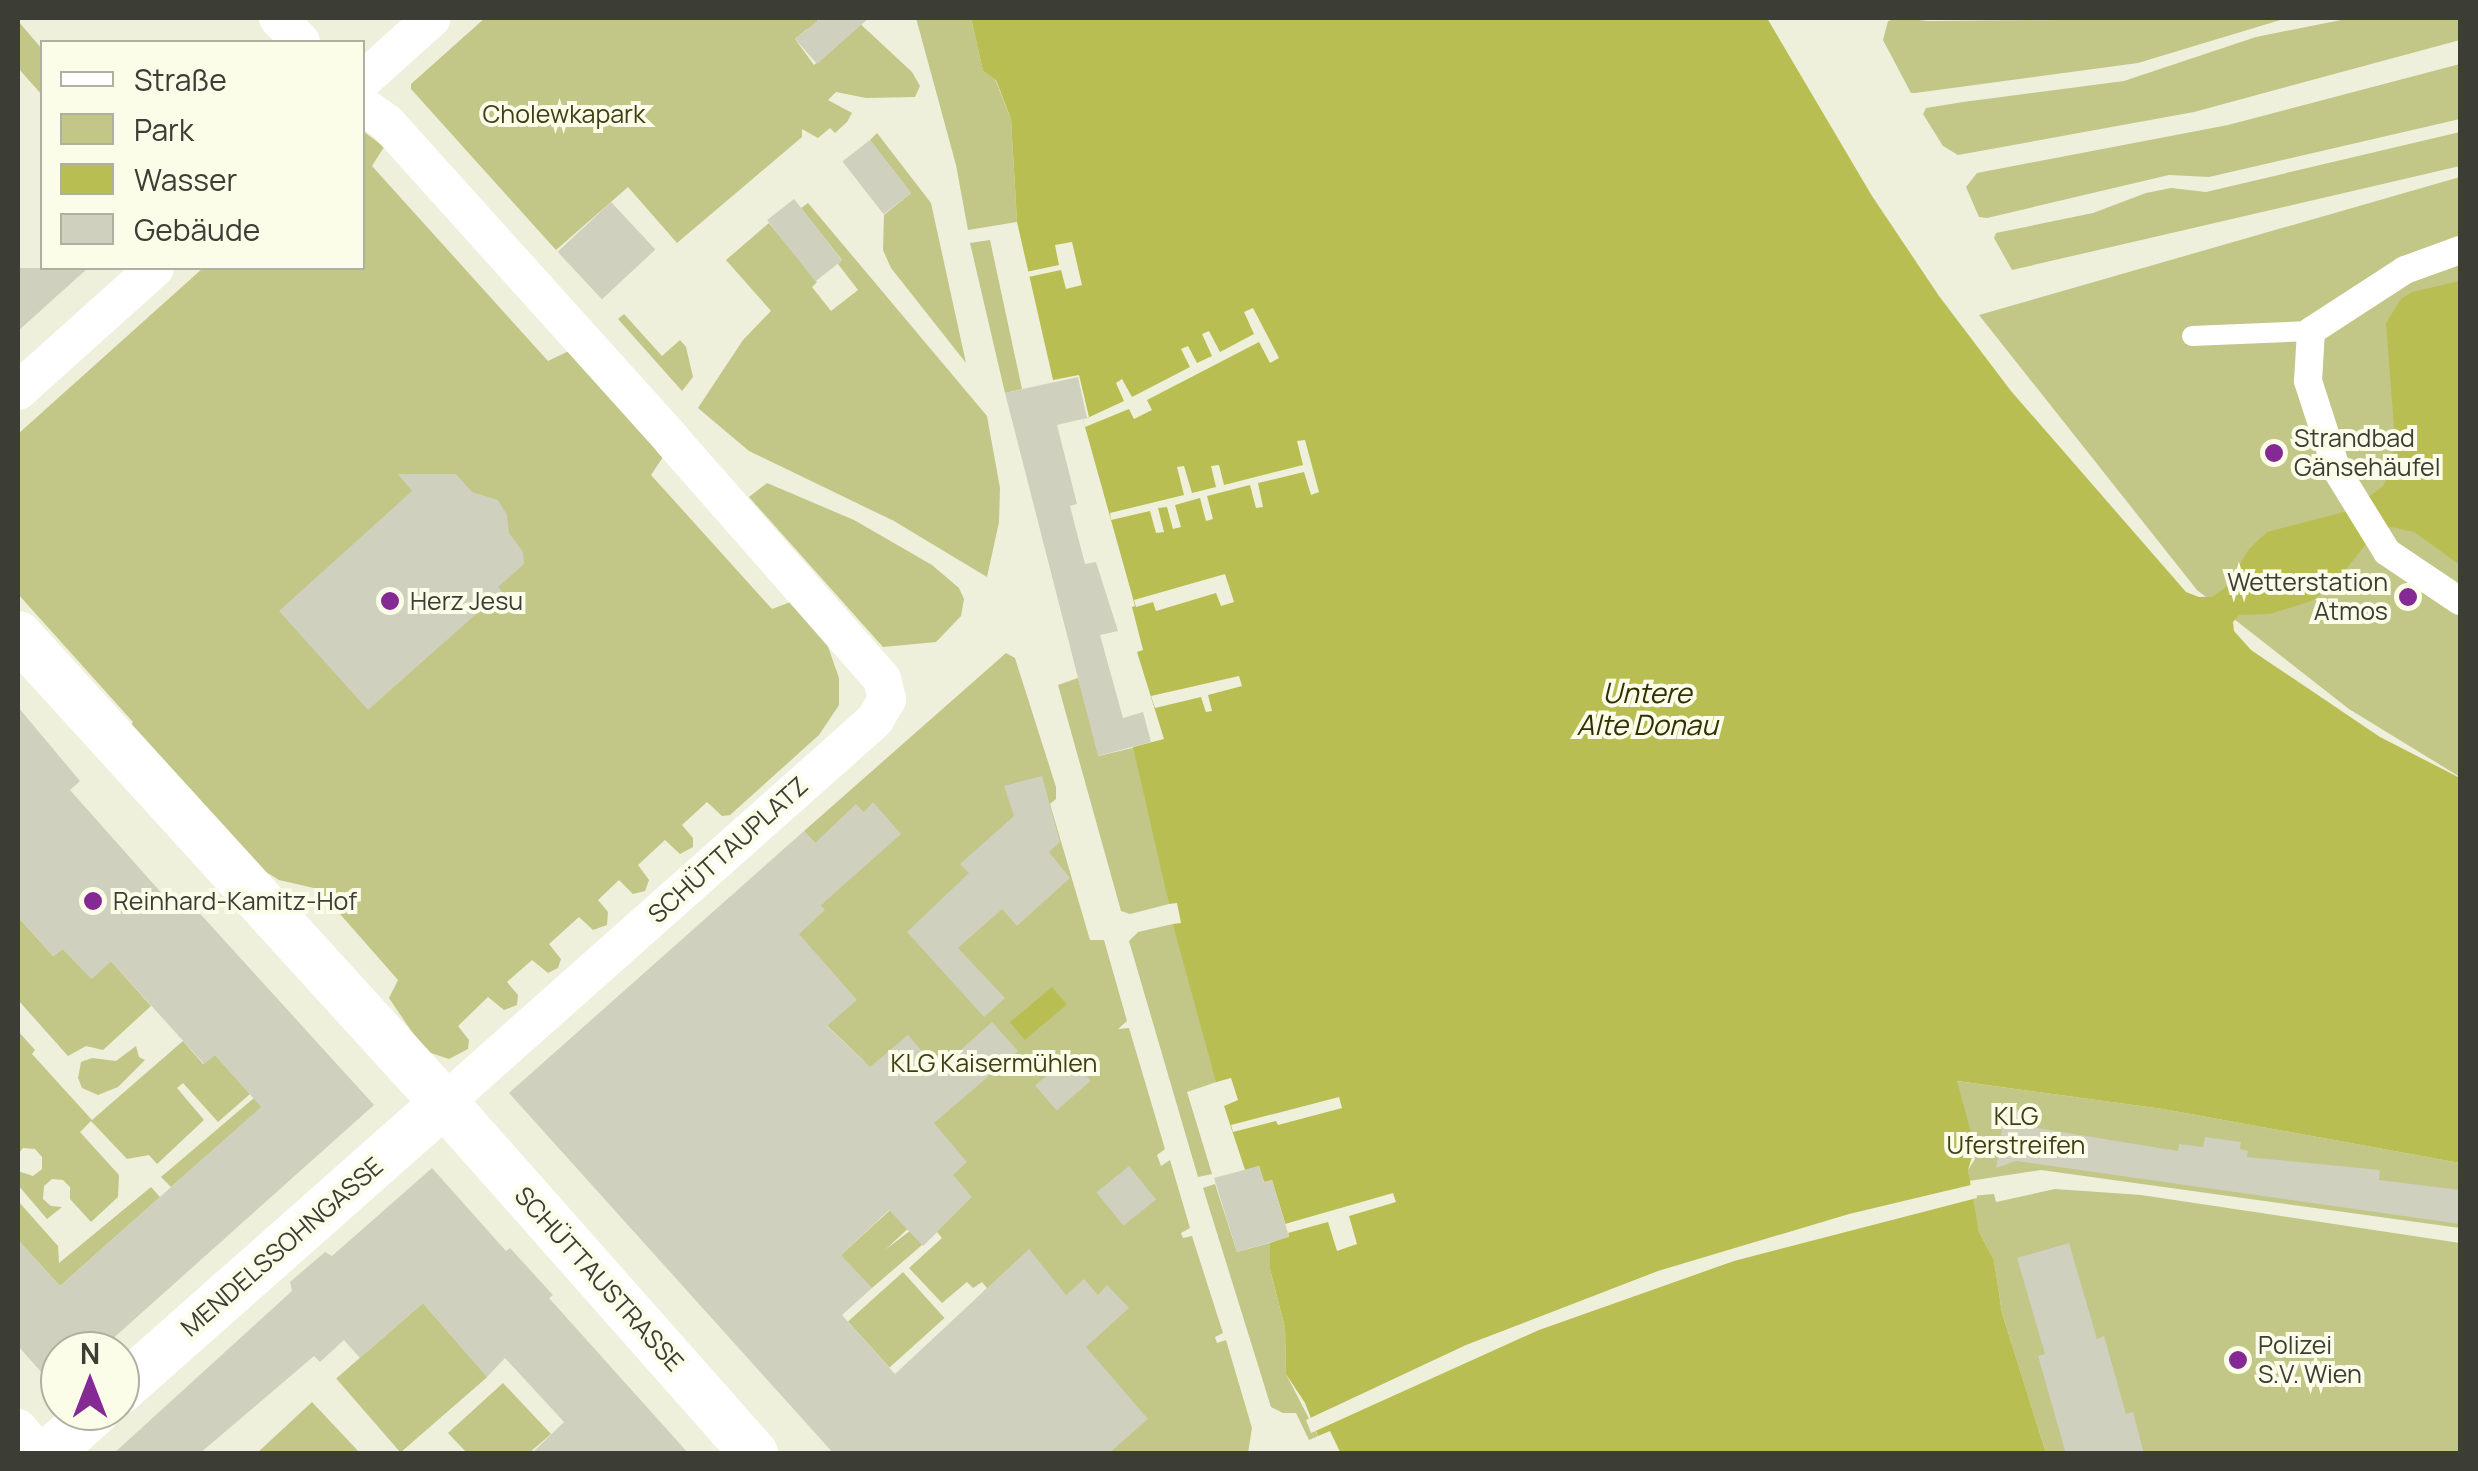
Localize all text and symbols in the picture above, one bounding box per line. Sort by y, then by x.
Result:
legend [40,40,365,270]
text: Straße [134,59,227,100]
park label: Cholewkapark [482,99,646,129]
text: Park [134,109,194,150]
text: Wasser [134,159,237,200]
text: Gebäude [134,209,260,250]
place label: Strandbad Gänsehäufel [2294,424,2440,483]
marker: Strandbad Gänsehäufel [2263,442,2285,464]
place label: Wetterstation Atmos [2227,568,2388,627]
place label: Herz Jesu [410,586,523,616]
marker: Wetterstation Atmos [2397,586,2419,608]
marker: Herz Jesu [379,590,401,612]
water label: Untere Alte Donau [1576,675,1718,741]
street label: SCHÜTTAUPLATZ [642,771,814,929]
place label: Reinhard-Kamitz-Hof [113,886,357,916]
marker: Reinhard-Kamitz-Hof [82,890,104,912]
park label: KLG Kaisermühlen [891,1048,1097,1078]
park label: KLG Uferstreifen [1947,1102,2085,1161]
street label: MENDELSSOHNGASSE [175,1151,389,1343]
street label: SCHÜTTAUSTRASSE [508,1181,690,1377]
north arrow [40,1331,140,1431]
place label: Polizei S.V. Wien [2258,1331,2362,1390]
text: N [80,1334,100,1372]
marker: Polizei S.V. Wien [2227,1349,2249,1371]

